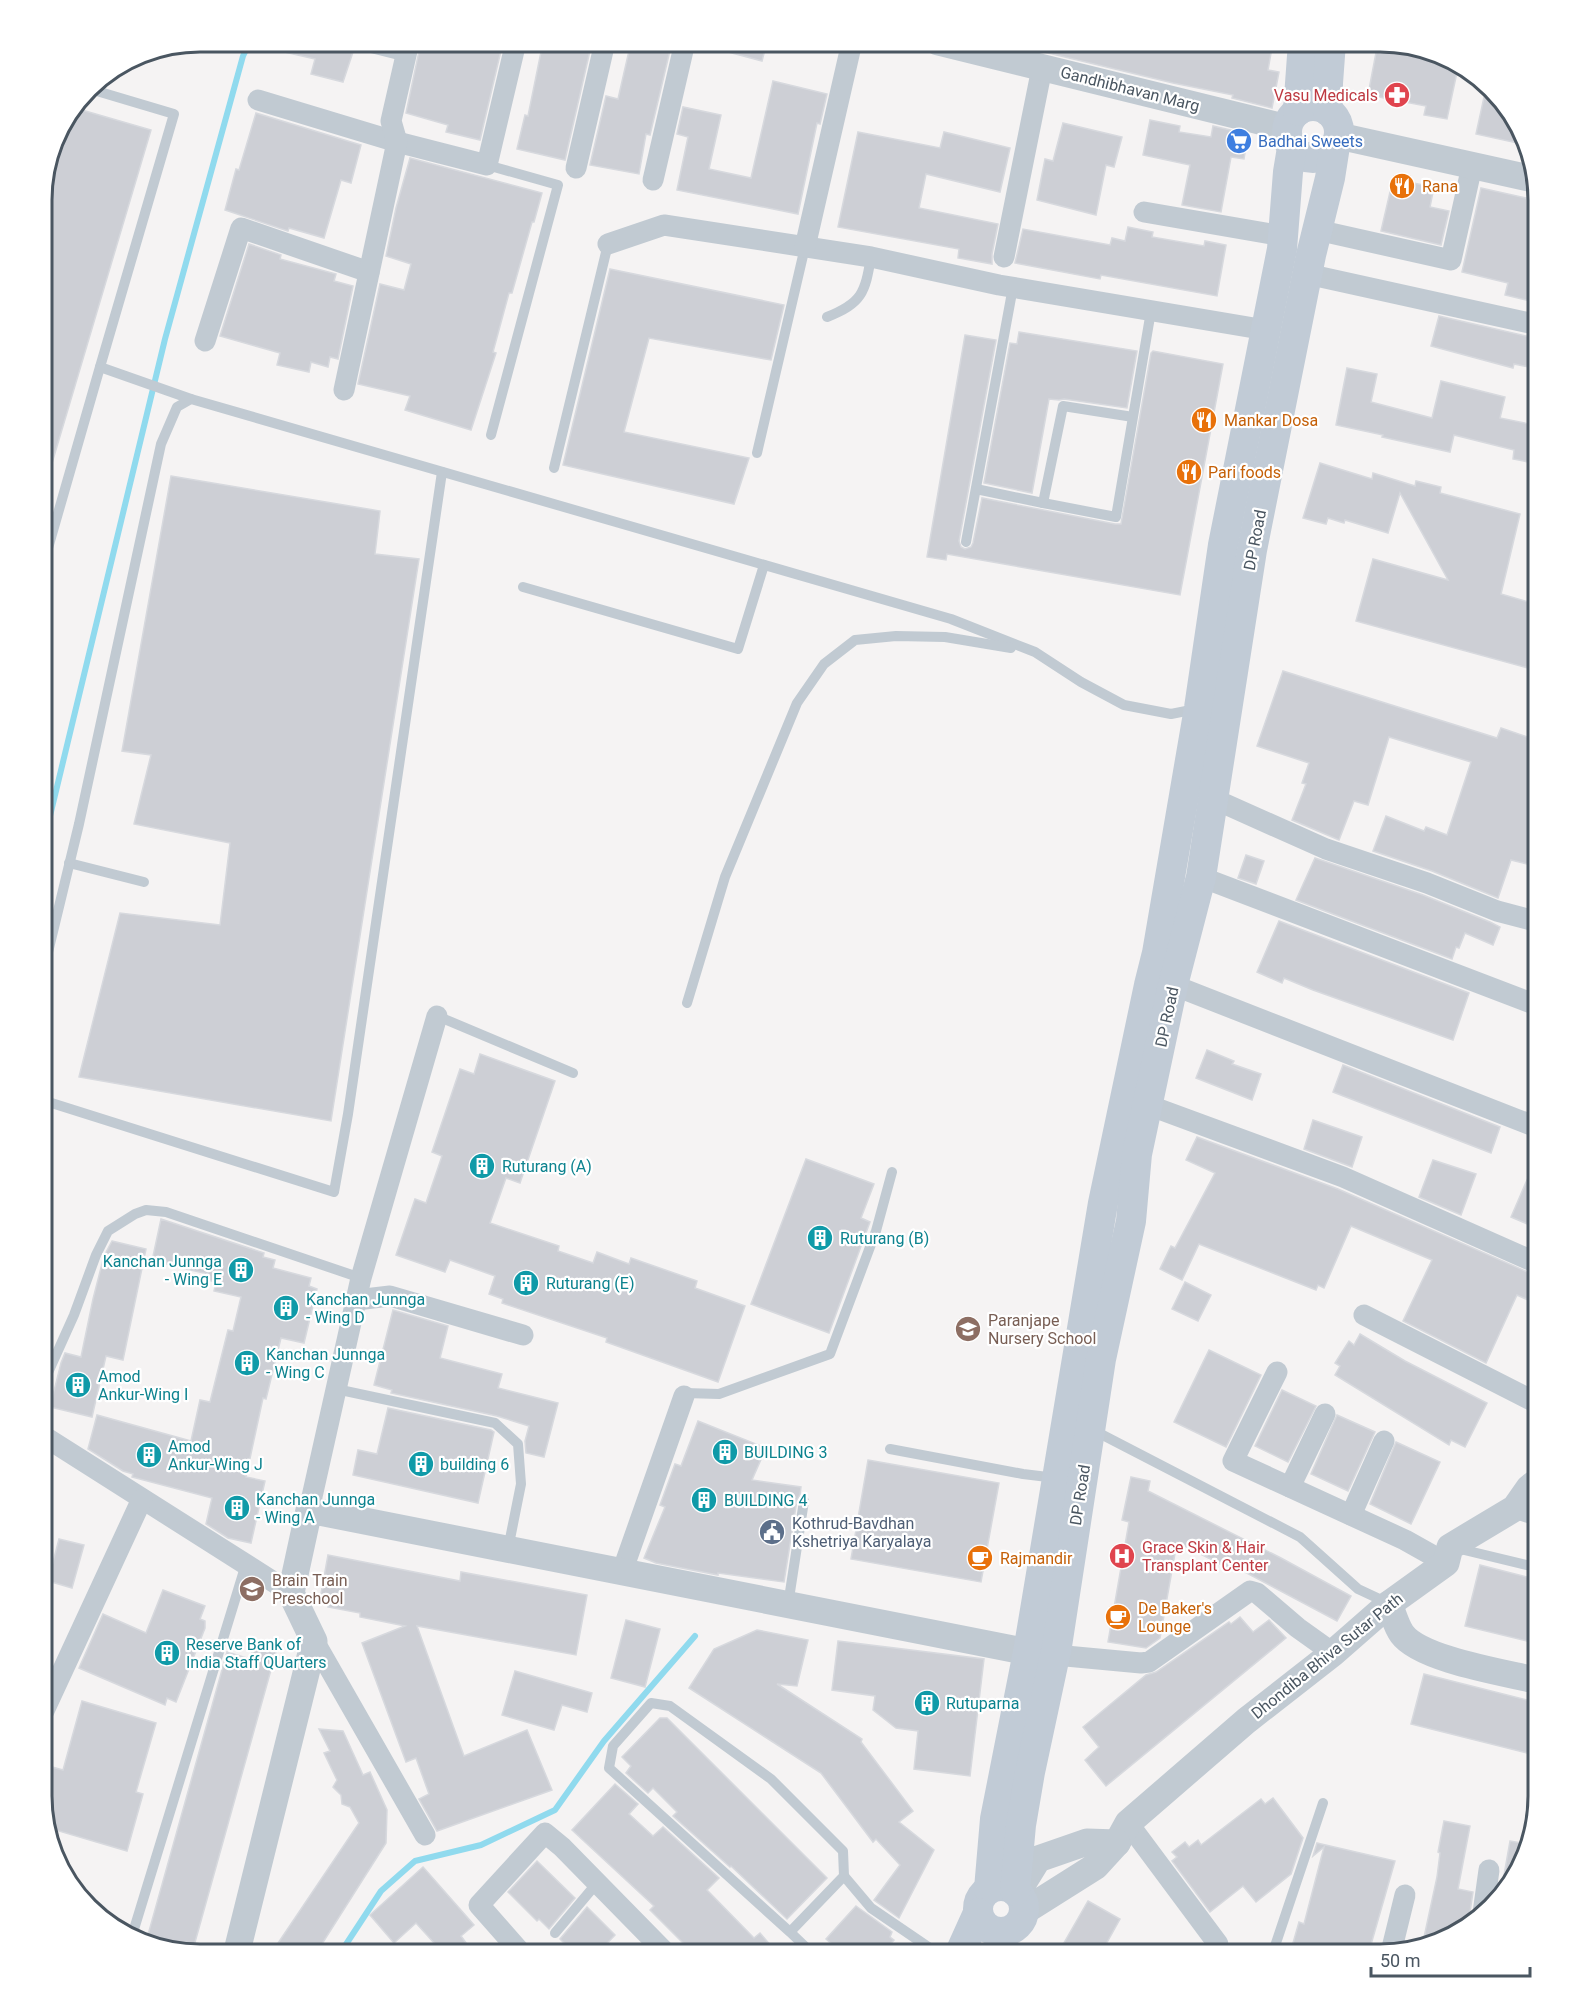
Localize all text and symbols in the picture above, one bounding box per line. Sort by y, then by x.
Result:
street label: Gandhibhavan Marg [1059,63,1201,115]
pharmacy icon: Vasu Medicals [1382,80,1412,110]
place label: Vasu Medicals [1274,86,1378,105]
supermarket icon: Badhai Sweets [1224,126,1254,156]
place label: Badhai Sweets [1258,132,1363,151]
restaurant icon: Rana [1387,171,1417,201]
place label: Rana [1422,177,1458,196]
restaurant icon: Mankar Dosa [1189,405,1219,435]
place label: Mankar Dosa [1224,411,1318,430]
restaurant icon: Pari foods [1174,457,1204,487]
place label: Pari foods [1208,463,1281,482]
street label: DP Road [1240,508,1270,572]
street label: DP Road [1151,985,1183,1049]
building icon: Ruturang (A) [467,1151,497,1181]
place label: Ruturang (A) [502,1157,592,1176]
building icon: Ruturang (B) [805,1223,835,1253]
place label: Ruturang (B) [840,1229,929,1248]
place label: Kanchan Junnga - Wing E [103,1252,222,1289]
building icon: Kanchan Junnga - Wing E [226,1255,256,1285]
building icon: Ruturang (E) [511,1268,541,1298]
place label: Ruturang (E) [546,1274,634,1293]
place label: Kanchan Junnga - Wing D [306,1290,425,1327]
building icon: Kanchan Junnga - Wing D [271,1293,301,1323]
place label: Paranjape Nursery School [988,1311,1096,1348]
school or university icon: Paranjape Nursery School [953,1314,983,1344]
place label: Kanchan Junnga - Wing C [266,1345,385,1382]
building icon: Kanchan Junnga - Wing C [232,1348,262,1378]
place label: Amod Ankur-Wing I [98,1367,188,1404]
building icon: Amod Ankur-Wing I [63,1370,93,1400]
place label: Amod Ankur-Wing J [168,1437,263,1474]
building icon: BUILDING 3 [710,1437,740,1467]
building icon: Amod Ankur-Wing J [134,1440,164,1470]
place label: BUILDING 3 [744,1443,827,1462]
building icon: building 6 [406,1449,436,1479]
place label: building 6 [440,1455,509,1474]
street label: DP Road [1066,1463,1094,1527]
building icon: BUILDING 4 [689,1485,719,1515]
place label: Kanchan Junnga - Wing A [256,1490,375,1527]
place label: BUILDING 4 [724,1491,807,1510]
building icon: Kanchan Junnga - Wing A [222,1493,252,1523]
place label: Kothrud-Bavdhan Kshetriya Karyalaya [792,1514,931,1551]
public building icon: Kothrud-Bavdhan Kshetriya Karyalaya [757,1517,787,1547]
place label: Grace Skin & Hair Transplant Center [1142,1538,1269,1575]
hospital icon: Grace Skin & Hair Transplant Center [1107,1541,1137,1571]
cafe icon: Rajmandir [965,1543,995,1573]
place label: Rajmandir [1000,1549,1073,1568]
place label: Brain Train Preschool [272,1571,348,1608]
school or university icon: Brain Train Preschool [237,1574,267,1604]
street label: Dhondiba Bhiva Sutar Path [1247,1589,1407,1723]
place label: De Baker's Lounge [1138,1599,1212,1636]
cafe icon: De Baker's Lounge [1103,1602,1133,1632]
place label: Reserve Bank of India Staff QUarters [186,1635,327,1672]
building icon: Reserve Bank of India Staff QUarters [152,1638,182,1668]
building icon: Rutuparna [912,1688,942,1718]
place label: Rutuparna [946,1694,1019,1713]
scale bar [1371,1940,1530,1978]
text: 50 m [1380,1950,1420,1971]

